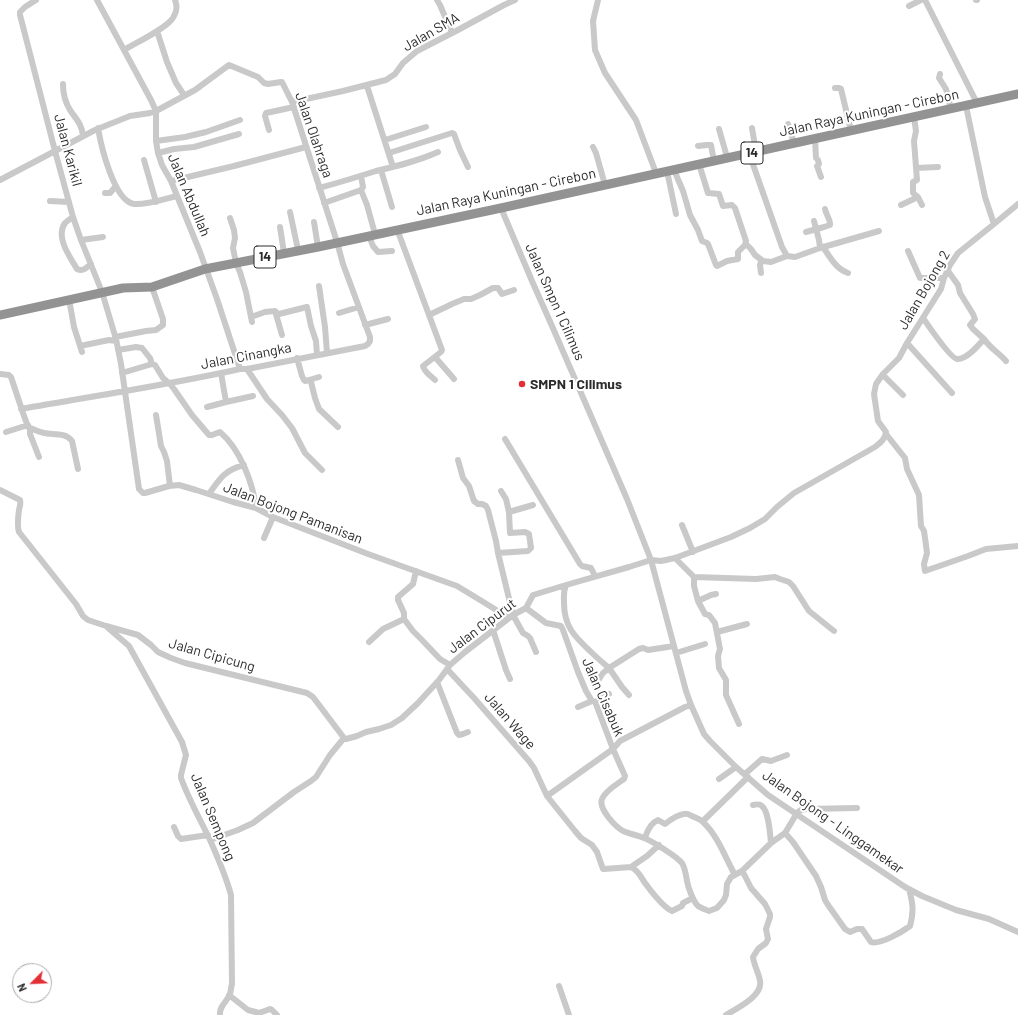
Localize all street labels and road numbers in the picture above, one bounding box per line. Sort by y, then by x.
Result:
street label: Jalan SMA [400,9,462,55]
street label: Jalan Raya Kuningan - Cirebon [778,86,960,140]
street label: Jalan Olahraga [291,90,337,180]
street label: Jalan Karikil [50,112,86,188]
road number: 14 [741,142,763,164]
street label: Jalan Abdullah [164,151,214,239]
street label: Jalan Raya Kuningan - Cirebon [415,165,597,219]
street label: Jalan Smpn 1 Cilimus [522,241,588,363]
road number: 14 [254,246,276,268]
street label: Jalan Bojong 2 [895,247,953,333]
street label: Jalan Cinangka [199,339,293,373]
street label: Jalan Bojong Pamanisan [221,479,365,547]
street label: Jalan Cipurut [445,595,519,657]
street label: Jalan Cipicung [167,635,257,675]
street label: Jalan Cisabuk [578,655,628,739]
street label: Jalan Wage [481,689,539,753]
street label: Jalan Bojong - Linggamekar [759,767,907,877]
street label: Jalan Sempong [187,771,239,863]

